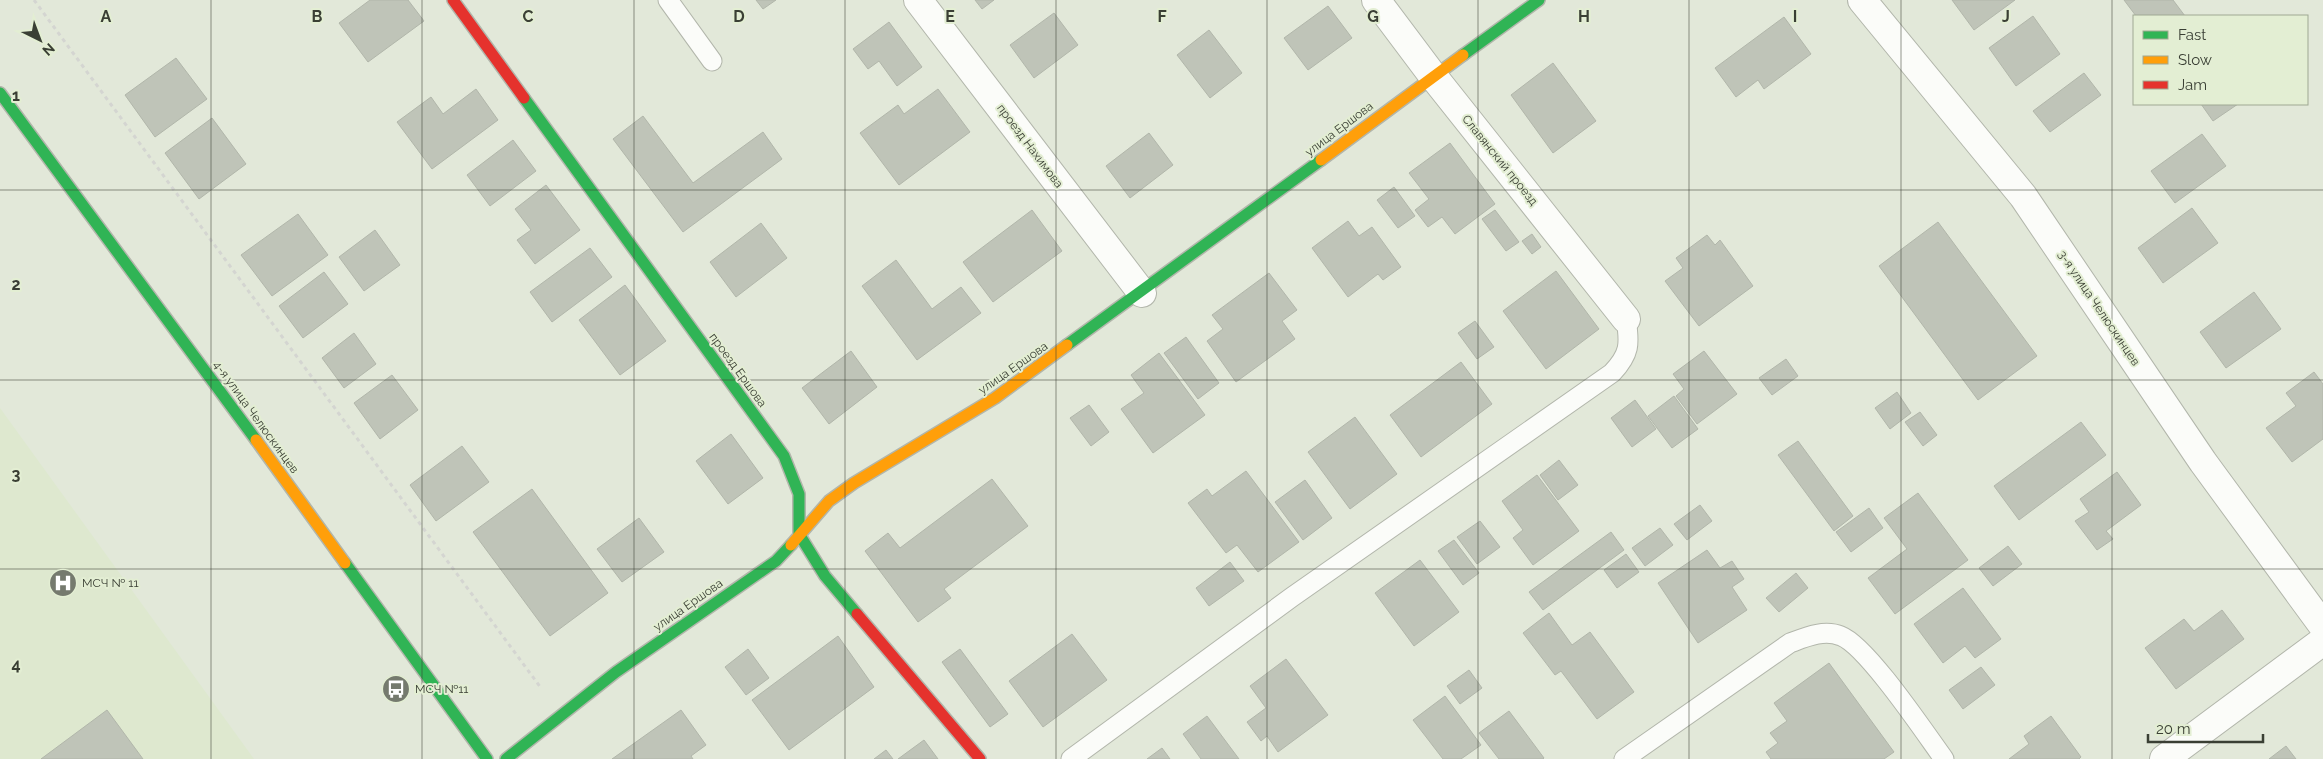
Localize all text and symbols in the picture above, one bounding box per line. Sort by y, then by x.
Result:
text: A [101,7,112,26]
text: B [312,7,323,26]
text: C [523,7,534,26]
text: D [733,7,745,26]
text: E [945,7,955,26]
text: F [1157,7,1167,26]
text: G [1367,7,1379,26]
text: H [1578,7,1590,26]
text: I [1793,7,1797,26]
text: J [2002,7,2010,26]
north arrow [15,15,65,65]
legend [2133,15,2308,105]
text: Fast [2178,26,2206,44]
text: N [39,40,58,59]
text: Slow [2178,51,2212,69]
text: Jam [2178,76,2207,94]
text: 1 [12,86,20,105]
street label: улица Ершова [1302,99,1376,159]
street label: проезд Нахимова [994,101,1066,191]
street label: Славянский проезд [1459,112,1541,208]
street label: 3-я улица Челюскинцев [2055,248,2143,368]
text: 2 [11,275,21,294]
street label: проезд Ершова [706,330,770,410]
street label: улица Ершова [976,339,1050,397]
street label: 4-я улица Челюскинцев [210,358,302,476]
text: 3 [12,465,21,484]
hospital icon: МСЧ № 11 [48,568,78,598]
place label: МСЧ № 11 [82,576,139,590]
street label: улица Ершова [651,576,725,634]
text: 4 [11,655,21,674]
bus stop icon: МСЧ №11 [381,674,411,704]
place label: МСЧ №11 [415,682,469,696]
scale bar [2148,712,2263,744]
text: 20 m [2156,720,2191,738]

